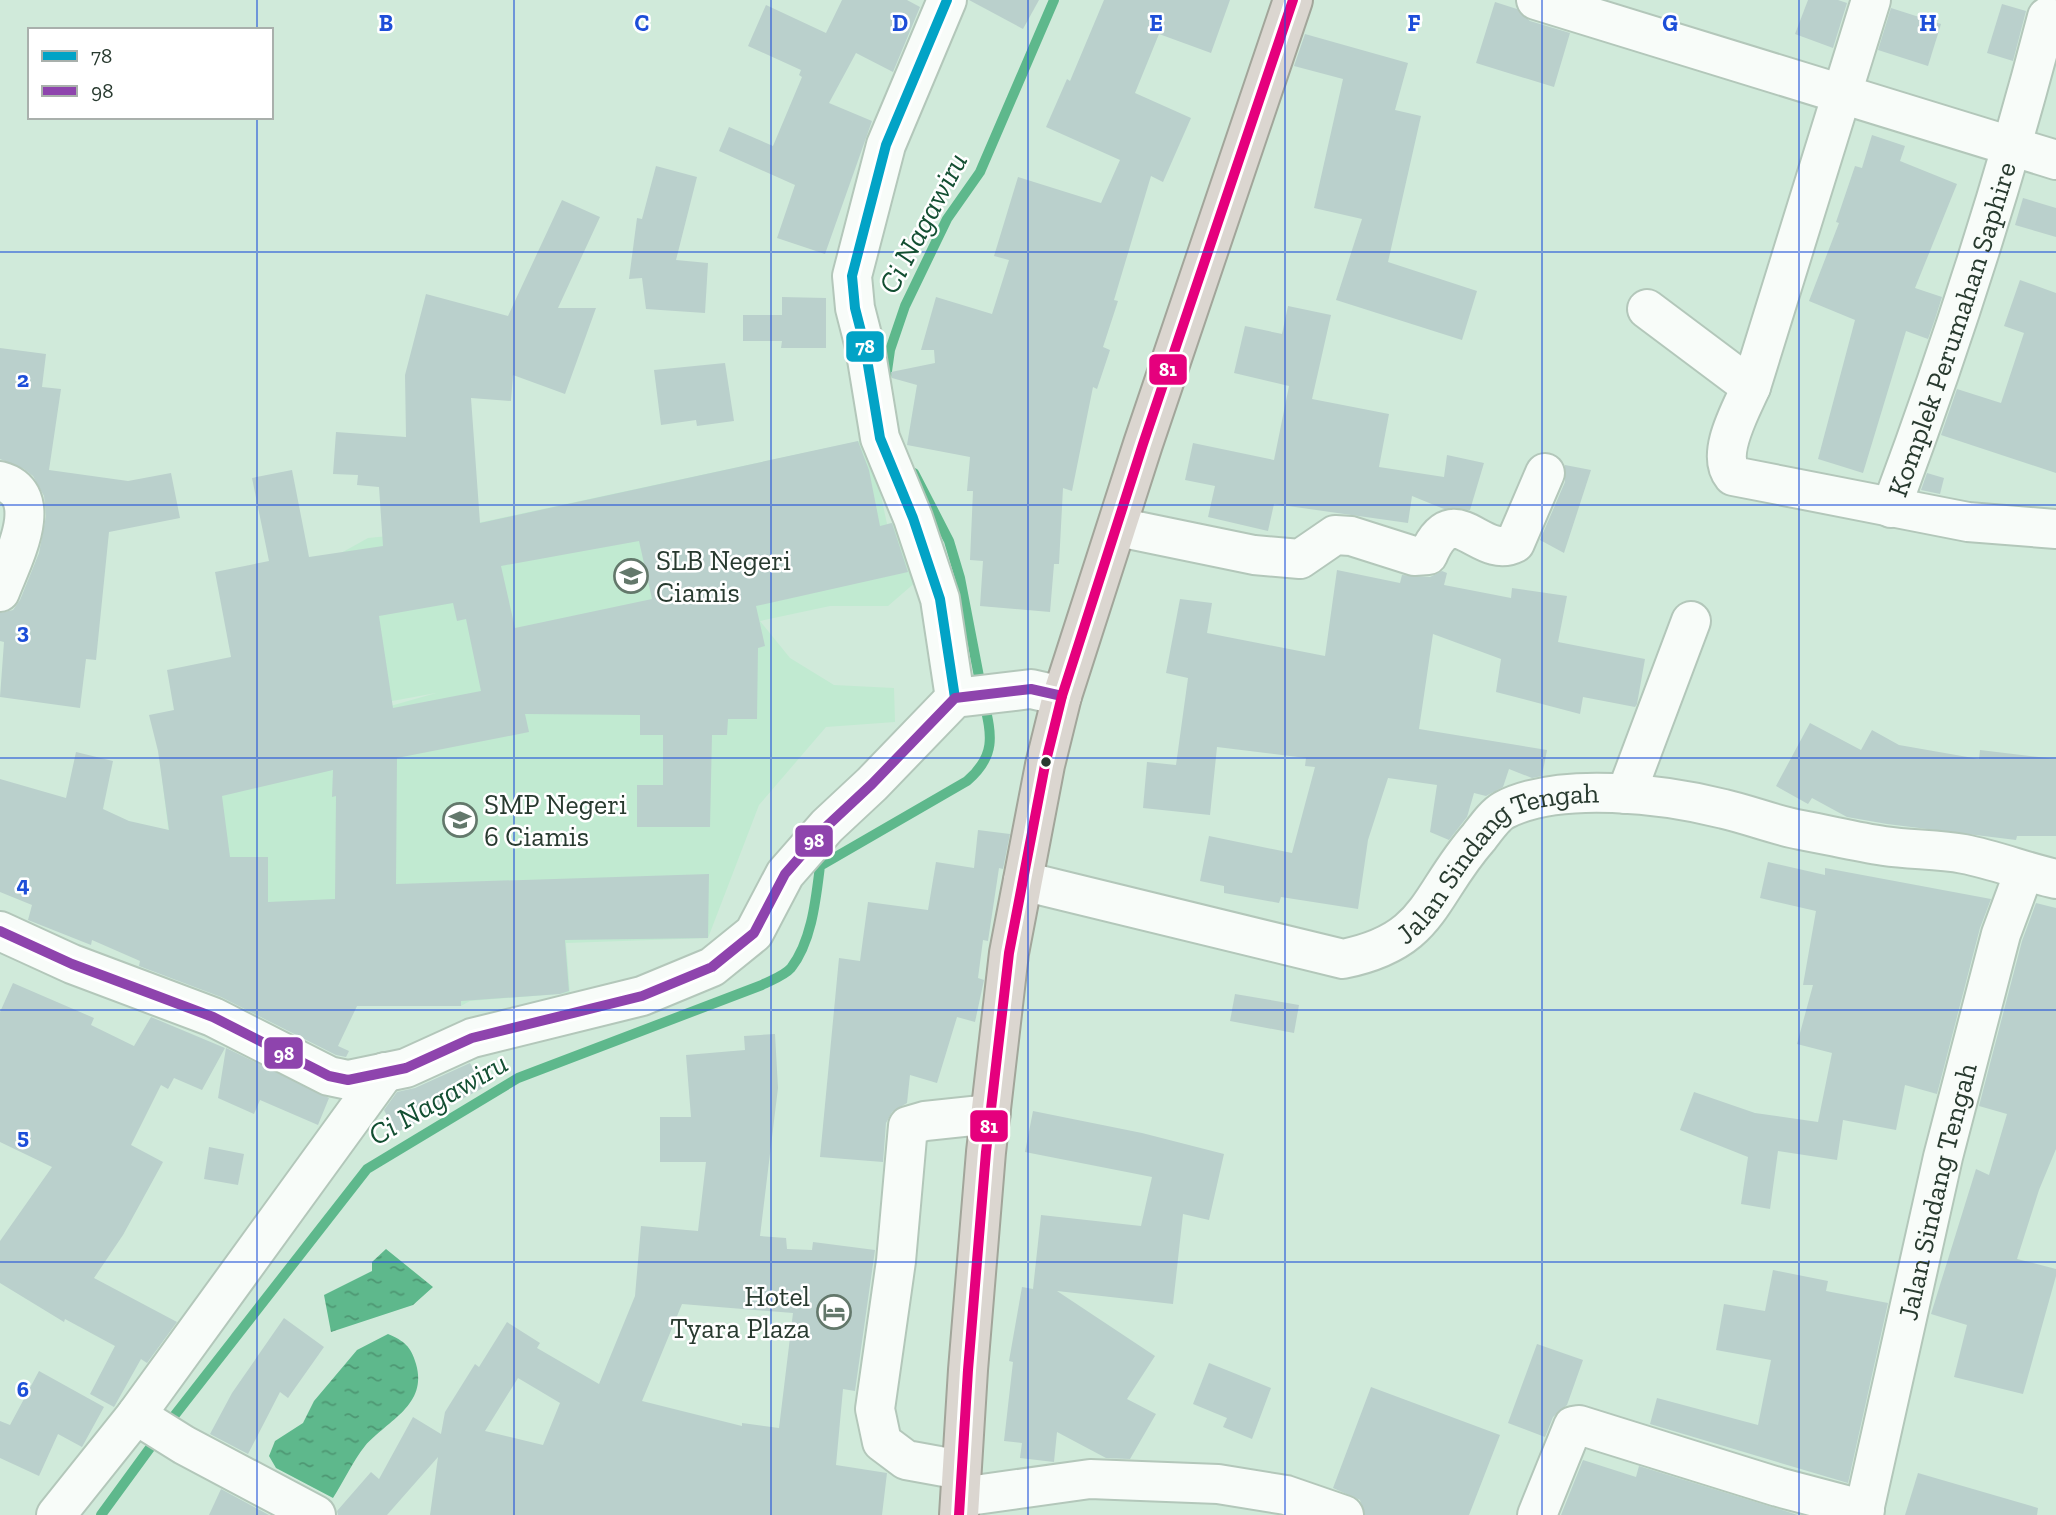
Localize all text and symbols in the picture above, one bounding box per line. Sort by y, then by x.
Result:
text: B [379,9,393,37]
text: C [635,9,649,37]
text: D [892,9,908,37]
text: E [1149,9,1163,37]
text: F [1407,9,1421,37]
text: G [1662,9,1678,37]
text: H [1919,9,1937,37]
legend [28,28,273,119]
text: 78 [91,43,112,68]
text: 98 [91,78,113,103]
water label: Ci Nagawiru [871,146,975,300]
street label: Komplek Perumahan Saphire [1881,158,2023,501]
line badge: 78 [845,330,885,363]
text: 78 [855,335,875,358]
line badge: 81 [1148,353,1188,386]
text: 81 [1159,358,1177,381]
text: 2 [17,365,29,393]
place label: SLB Negeri Ciamis [656,544,791,609]
school or university icon: SLB Negeri Ciamis [612,557,650,595]
text: 3 [17,617,29,645]
unlabelled marker [1039,755,1053,769]
street label: Jalan Sindang Tengah [1390,777,1600,951]
place label: SMP Negeri 6 Ciamis [484,788,627,853]
school or university icon: SMP Negeri 6 Ciamis [441,801,479,839]
line badge: 98 [794,824,834,858]
text: 98 [804,829,824,852]
text: 4 [16,870,30,898]
line badge: 98 [263,1036,304,1070]
text: 98 [274,1042,294,1065]
water label: Ci Nagawiru [362,1045,514,1153]
street label: Jalan Sindang Tengah [1891,1059,1984,1323]
line badge: 81 [969,1109,1009,1143]
text: 81 [980,1115,998,1138]
text: 5 [17,1122,29,1150]
place label: Hotel Tyara Plaza [670,1280,810,1345]
hotel icon: Hotel Tyara Plaza [815,1293,853,1331]
text: 6 [17,1375,29,1403]

